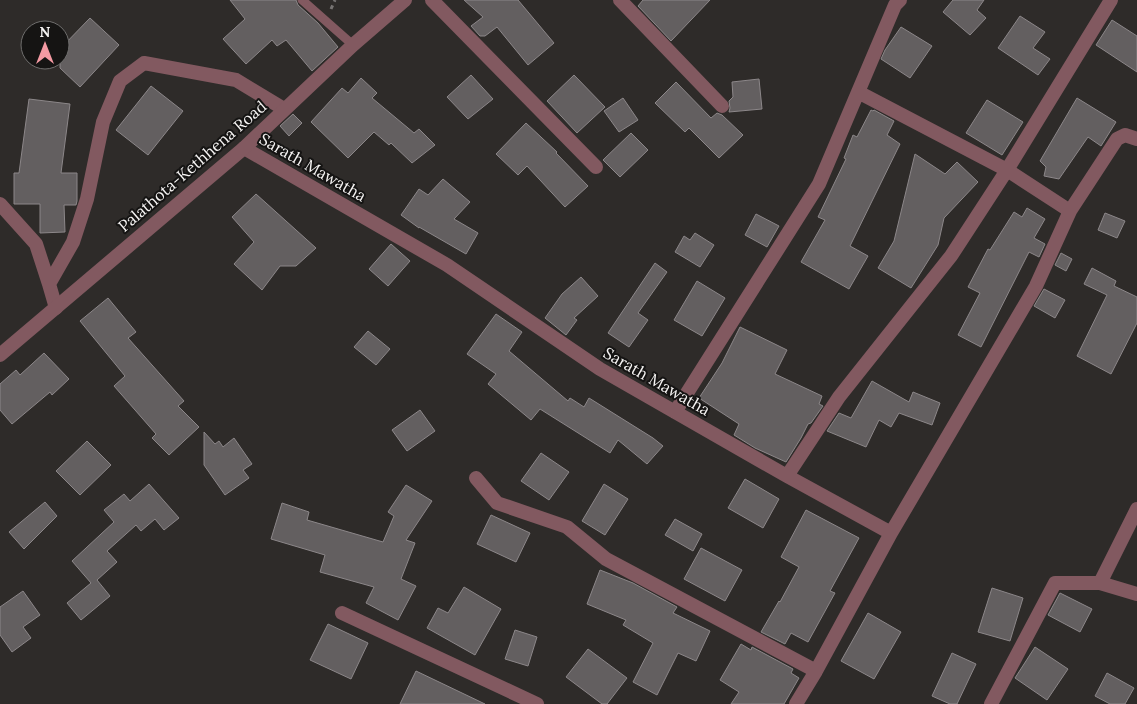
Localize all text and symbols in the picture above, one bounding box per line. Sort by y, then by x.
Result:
north arrow [20,20,70,70]
text: N [40,23,51,41]
street label: Palathota-Kethhena Road [114,96,271,236]
street label: Sarath Mawatha [256,128,370,206]
street label: Sarath Mawatha [600,342,714,420]

